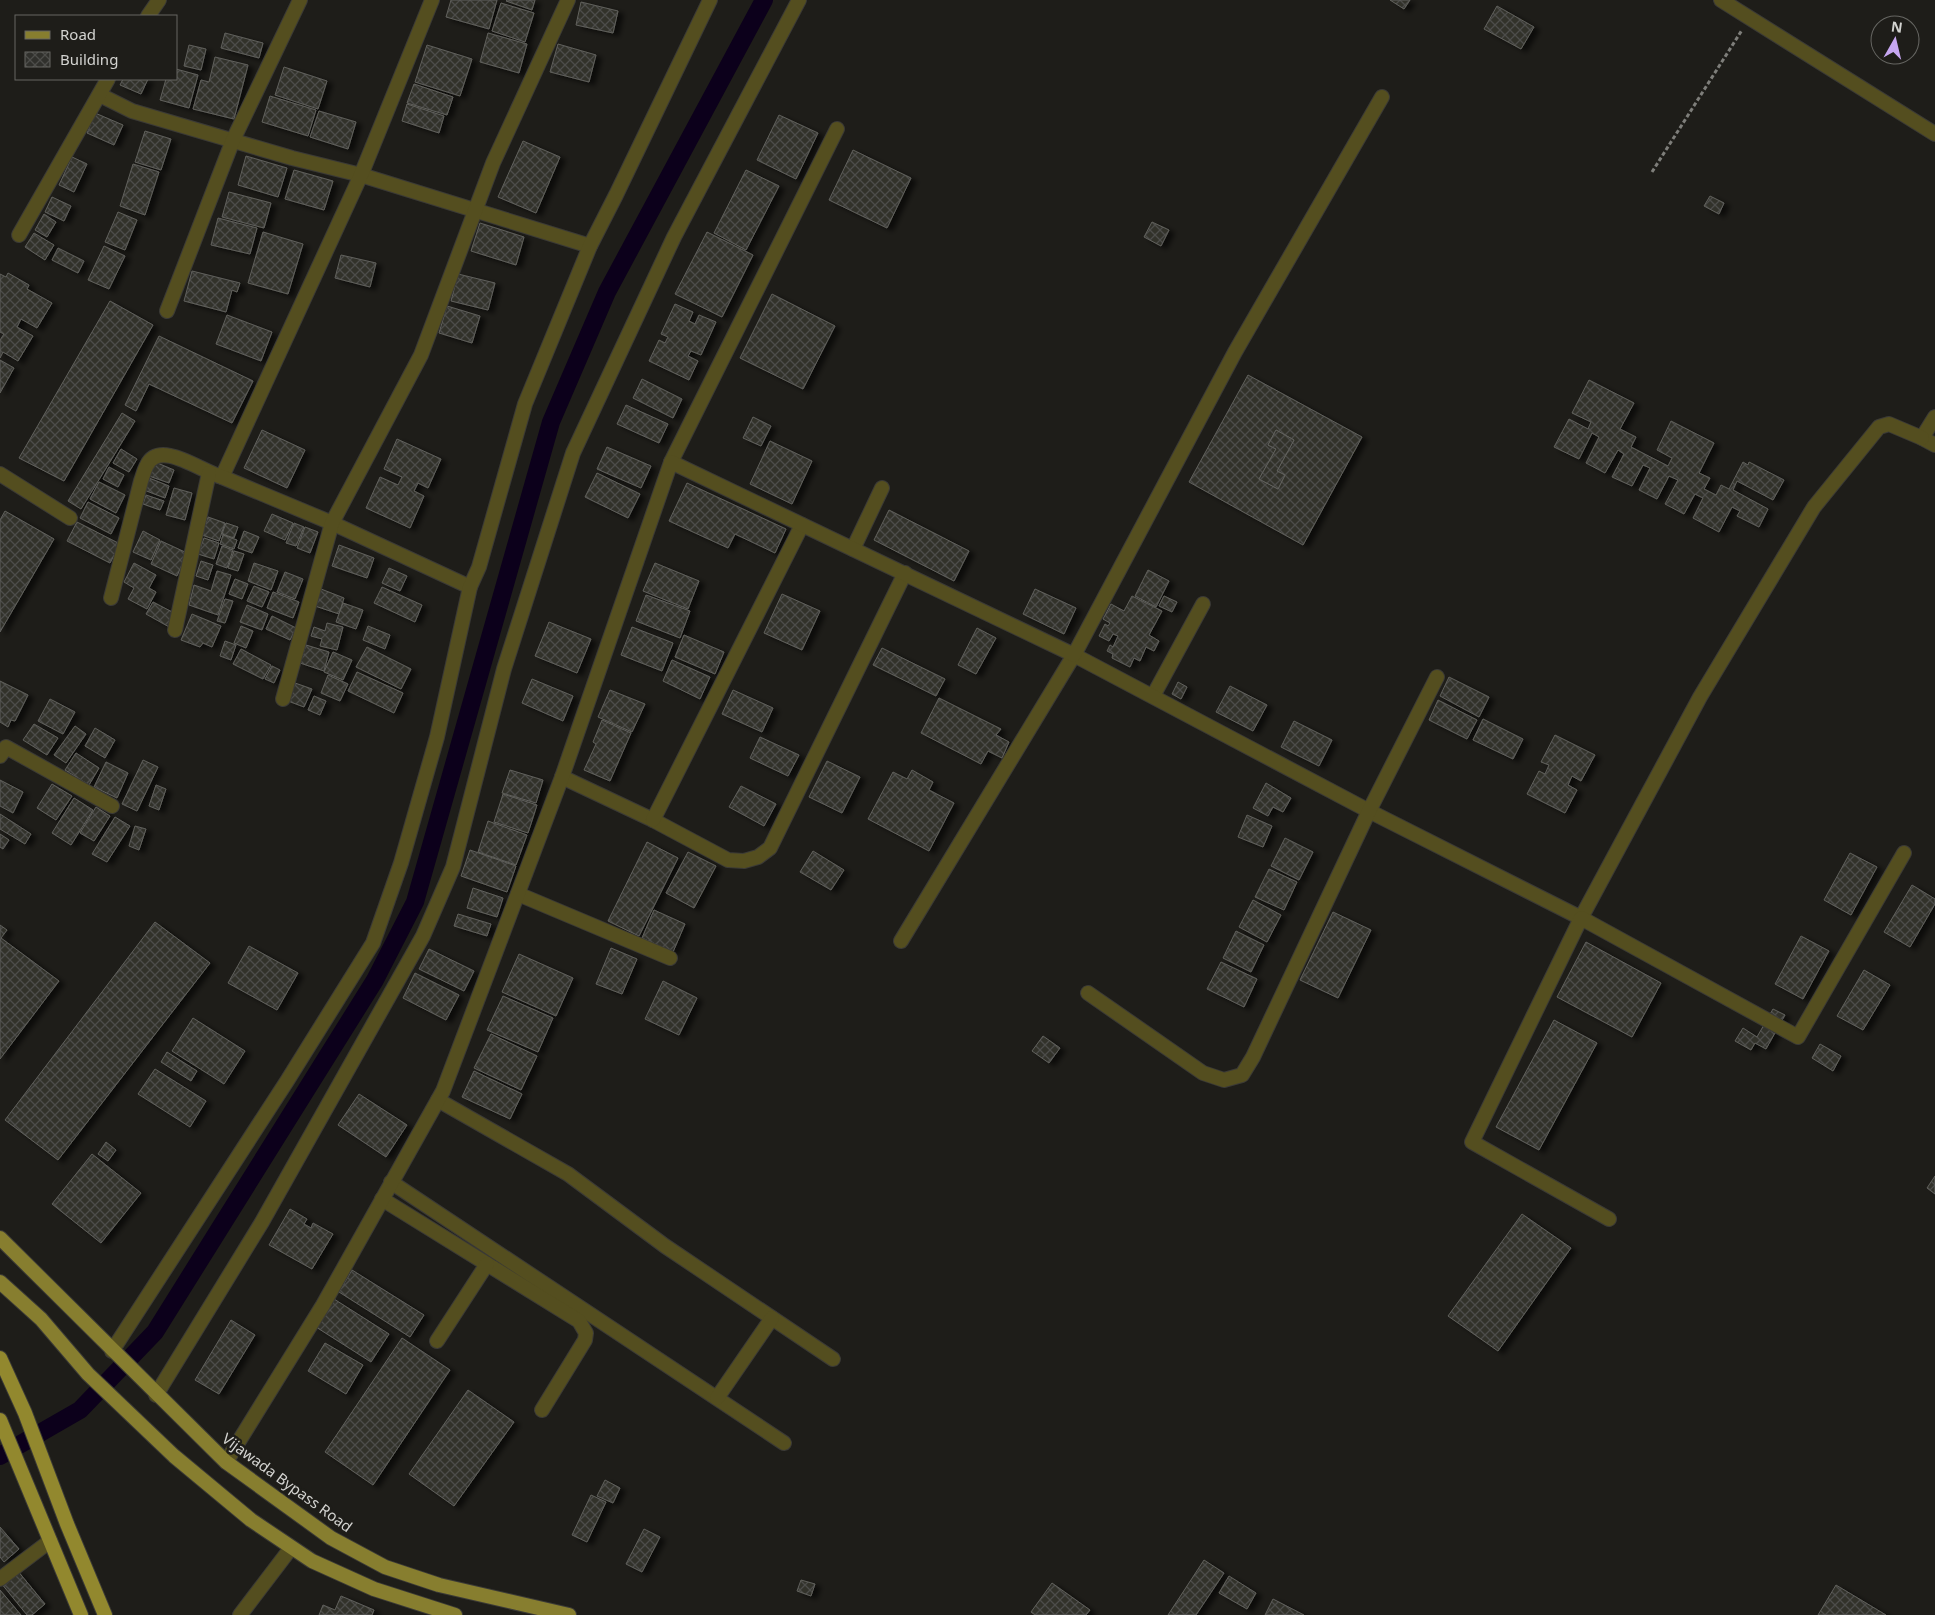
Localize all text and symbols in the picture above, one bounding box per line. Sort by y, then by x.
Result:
legend [15,15,178,80]
north arrow [1870,15,1920,65]
text: N [1890,16,1904,37]
text: Road [60,24,96,44]
text: Building [60,49,118,69]
street label: Vijawada Bypass Road [218,1428,357,1536]

